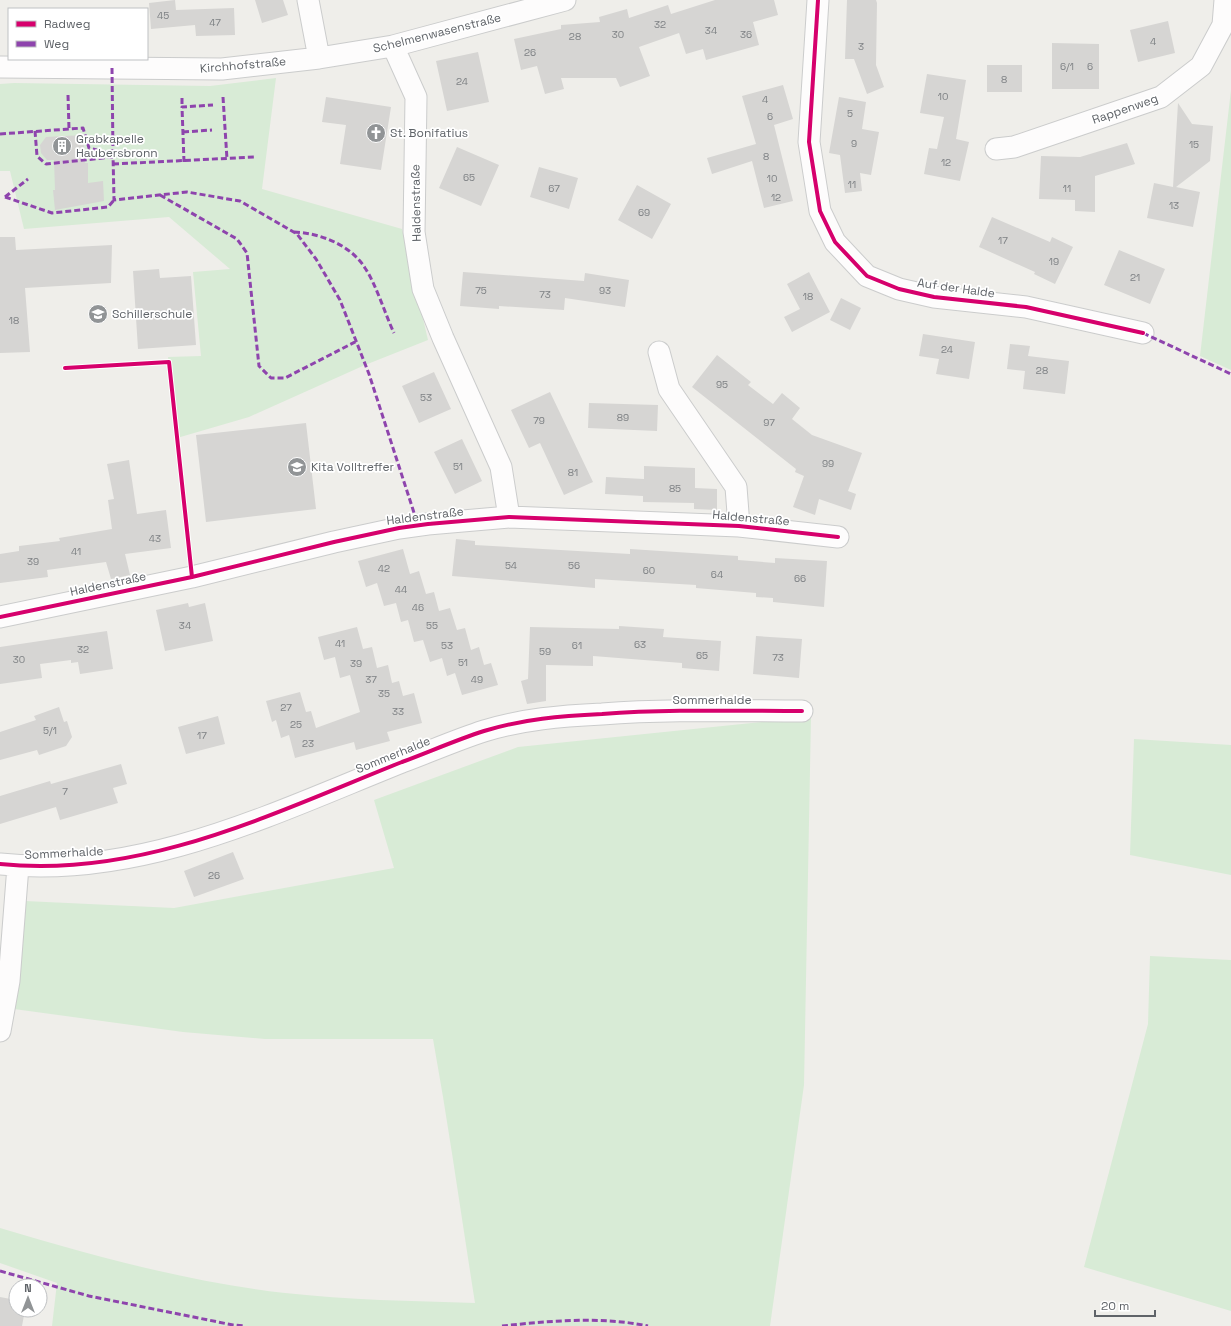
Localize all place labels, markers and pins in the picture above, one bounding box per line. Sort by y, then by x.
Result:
church icon: St. Bonifatius [365,122,387,144]
place label: St. Bonifatius [390,125,468,141]
place label: Grabkapelle Haubersbronn [76,131,158,161]
building icon: Grabkapelle Haubersbronn [51,135,73,157]
school or university icon: Schillerschule [87,303,109,325]
place label: Schillerschule [112,306,192,322]
school or university icon: Kita Volltreffer [286,456,308,478]
place label: Kita Volltreffer [311,459,395,475]

